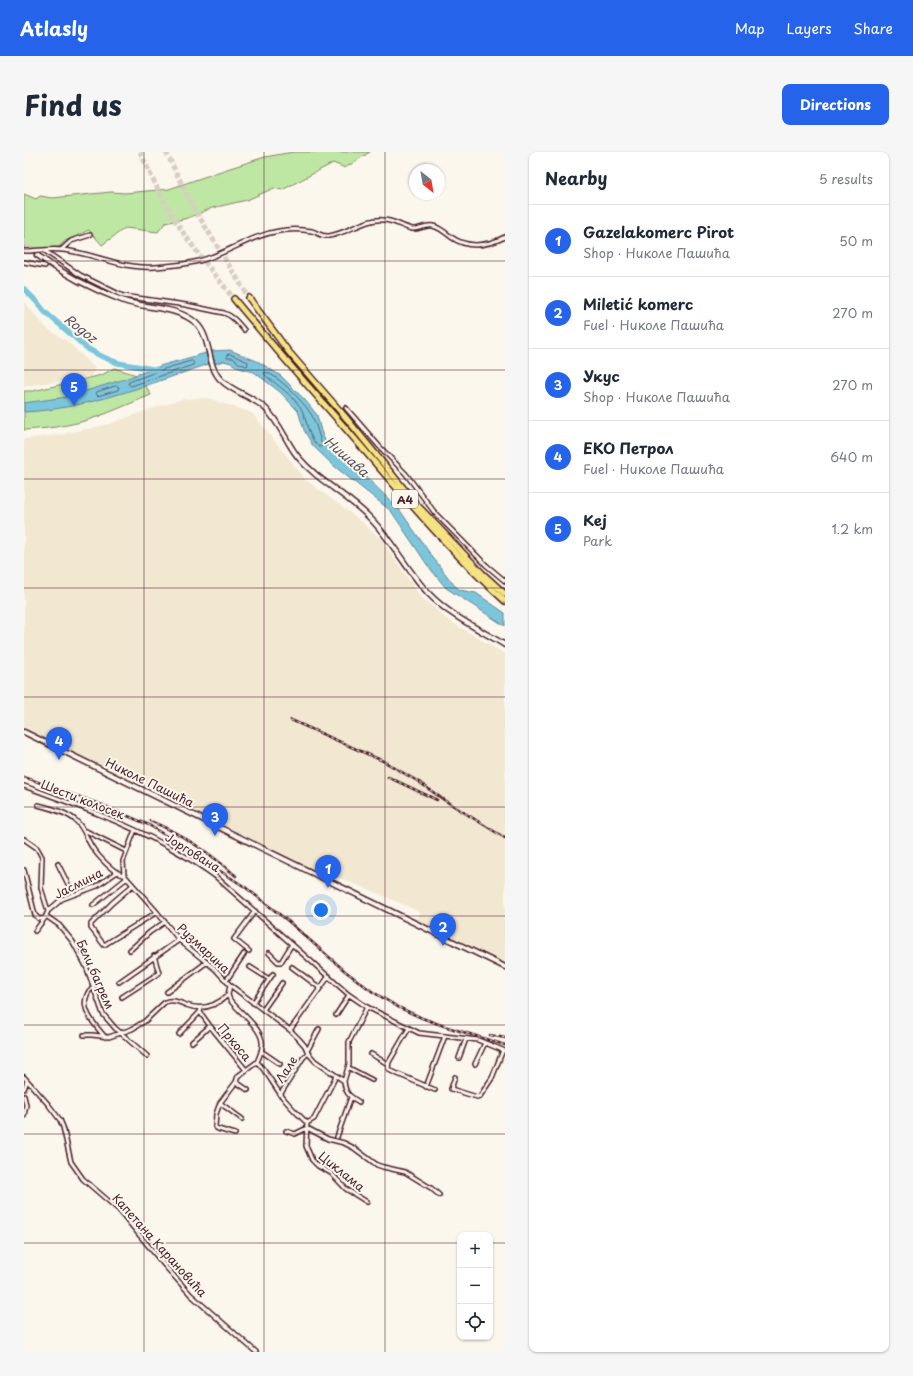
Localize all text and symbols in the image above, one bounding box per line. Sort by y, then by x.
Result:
text: Atlasly [20,14,88,42]
text: Map [735,18,765,39]
text: Layers [787,18,832,39]
text: Share [854,18,893,39]
text: Find us [24,83,122,126]
button: Directions [782,84,889,125]
north arrow [409,164,445,200]
text: Nearby [545,165,607,191]
text: 5 results [819,169,873,188]
text: Gazelakomerc Pirot [583,220,734,243]
text: 1 [555,231,561,250]
text: 50 m [839,231,873,250]
text: Shop · Николе Пашића [583,243,730,262]
text: Miletić komerc [583,292,693,315]
text: 2 [553,303,563,322]
text: 270 m [832,303,873,322]
water label: Rogoz [61,309,103,348]
text: Fuel · Николе Пашића [583,315,724,334]
text: Укус [583,364,620,387]
pin: 5 [61,373,87,406]
text: 3 [554,375,562,394]
text: 270 m [832,375,873,394]
text: Shop · Николе Пашића [583,387,730,406]
water label: Нишава [321,431,374,481]
text: ЕКО Петрол [583,436,674,459]
text: 4 [554,447,562,466]
text: 640 m [830,447,873,466]
text: Fuel · Николе Пашића [583,459,724,478]
road number: A4 [392,490,418,508]
text: Кеј [583,508,607,531]
text: 5 [554,519,562,538]
text: 1.2 km [832,519,873,538]
text: Park [583,531,612,550]
pin: 4 [46,727,72,760]
street label: Николе Пашића [103,753,198,811]
street label: Шести колосек [39,775,128,824]
pin: 3 [202,803,228,836]
street label: Јоргована [162,828,224,876]
pin: 1 [315,855,341,888]
street label: Јасмина [51,863,106,903]
your location [311,900,331,920]
pin: 2 [430,913,456,946]
street label: Рузмарина [174,919,235,977]
street label: Бели багрем [73,936,119,1012]
street label: Пркоса [214,1019,256,1065]
street label: Лале [271,1052,301,1086]
street label: Циклама [315,1147,369,1196]
street label: Капетана Карановића [109,1189,212,1301]
map controls [457,1232,493,1340]
button: + [457,1232,493,1268]
button: − [457,1268,493,1304]
button: locate [457,1304,493,1340]

